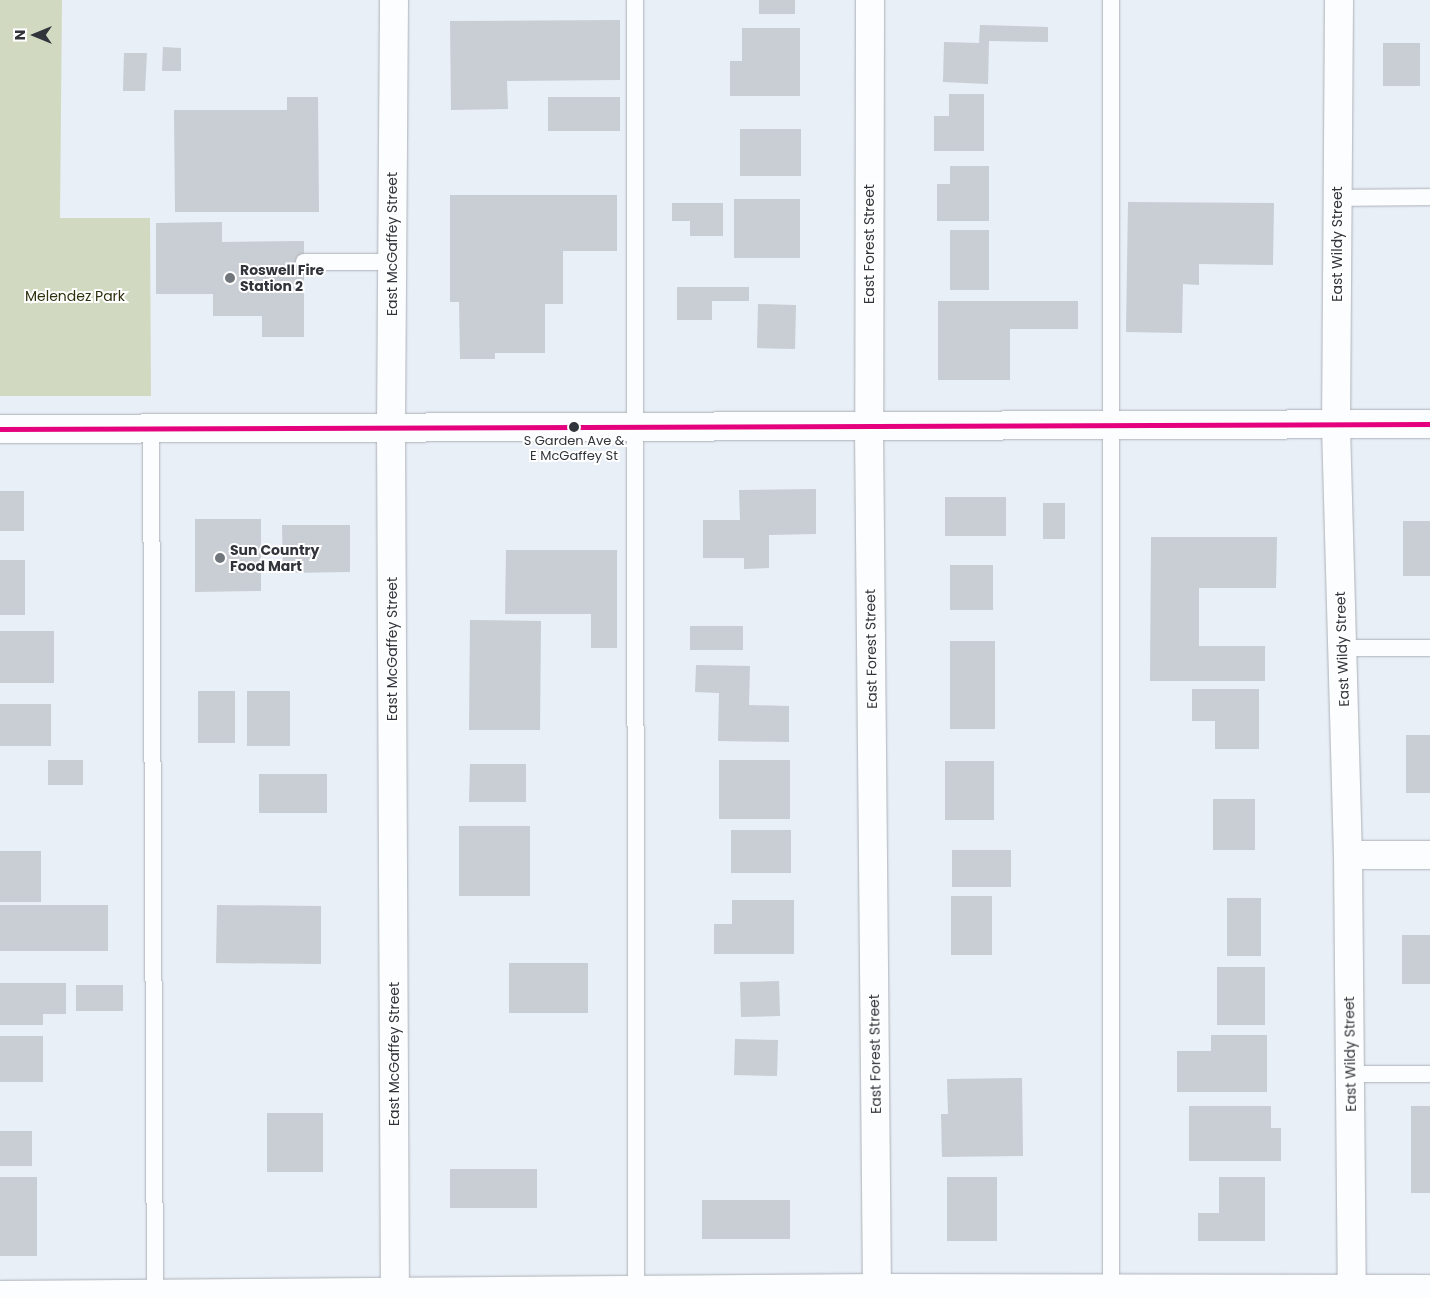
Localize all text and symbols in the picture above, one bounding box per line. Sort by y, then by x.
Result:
north arrow [10,10,60,60]
text: N [10,30,30,40]
street label: East McGaffey Street [384,172,400,316]
street label: East Forest Street [861,184,877,304]
street label: East Wildy Street [1329,186,1345,302]
place label: Roswell Fire Station 2 [240,262,324,294]
marker: Roswell Fire Station 2 [224,272,236,284]
park label: Melendez Park [25,288,125,304]
marker: S Garden Ave & E McGaffey St [569,422,579,432]
place label: S Garden Ave & E McGaffey St [524,434,624,465]
place label: Sun Country Food Mart [230,542,319,574]
marker: Sun Country Food Mart [214,552,226,564]
street label: East McGaffey Street [384,577,400,721]
street label: East Forest Street [862,589,880,709]
street label: East Wildy Street [1332,591,1352,707]
street label: East McGaffey Street [386,982,402,1126]
street label: East Forest Street [866,994,884,1114]
street label: East Wildy Street [1341,996,1359,1112]

